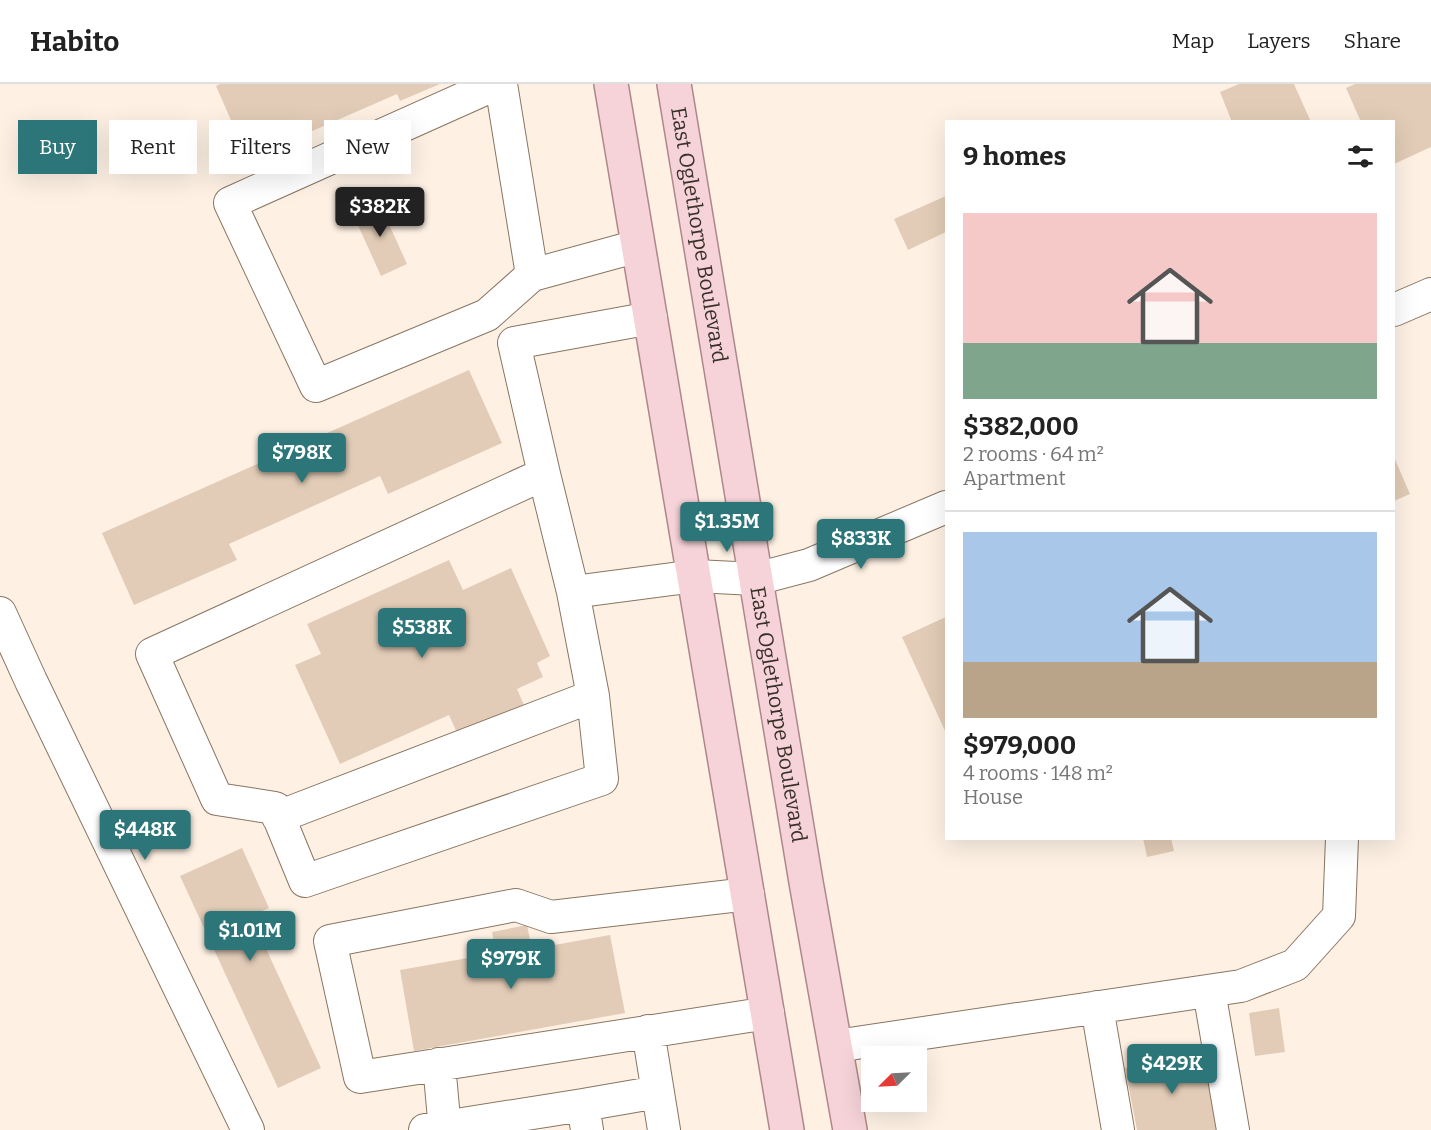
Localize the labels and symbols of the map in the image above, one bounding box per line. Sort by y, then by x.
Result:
street label: East Oglethorpe Boulevard [665,105,733,365]
pin: $382K [338,187,422,238]
pin: $798K [260,433,344,484]
pin: $1.35M [678,502,776,553]
pin: $833K [819,519,903,570]
street label: East Oglethorpe Boulevard [744,584,812,844]
pin: $538K [380,608,464,659]
pin: $448K [103,810,187,861]
pin: $1.01M [201,911,299,962]
pin: $979K [469,939,553,990]
pin: $429K [1130,1044,1214,1095]
north arrow [861,1046,927,1112]

